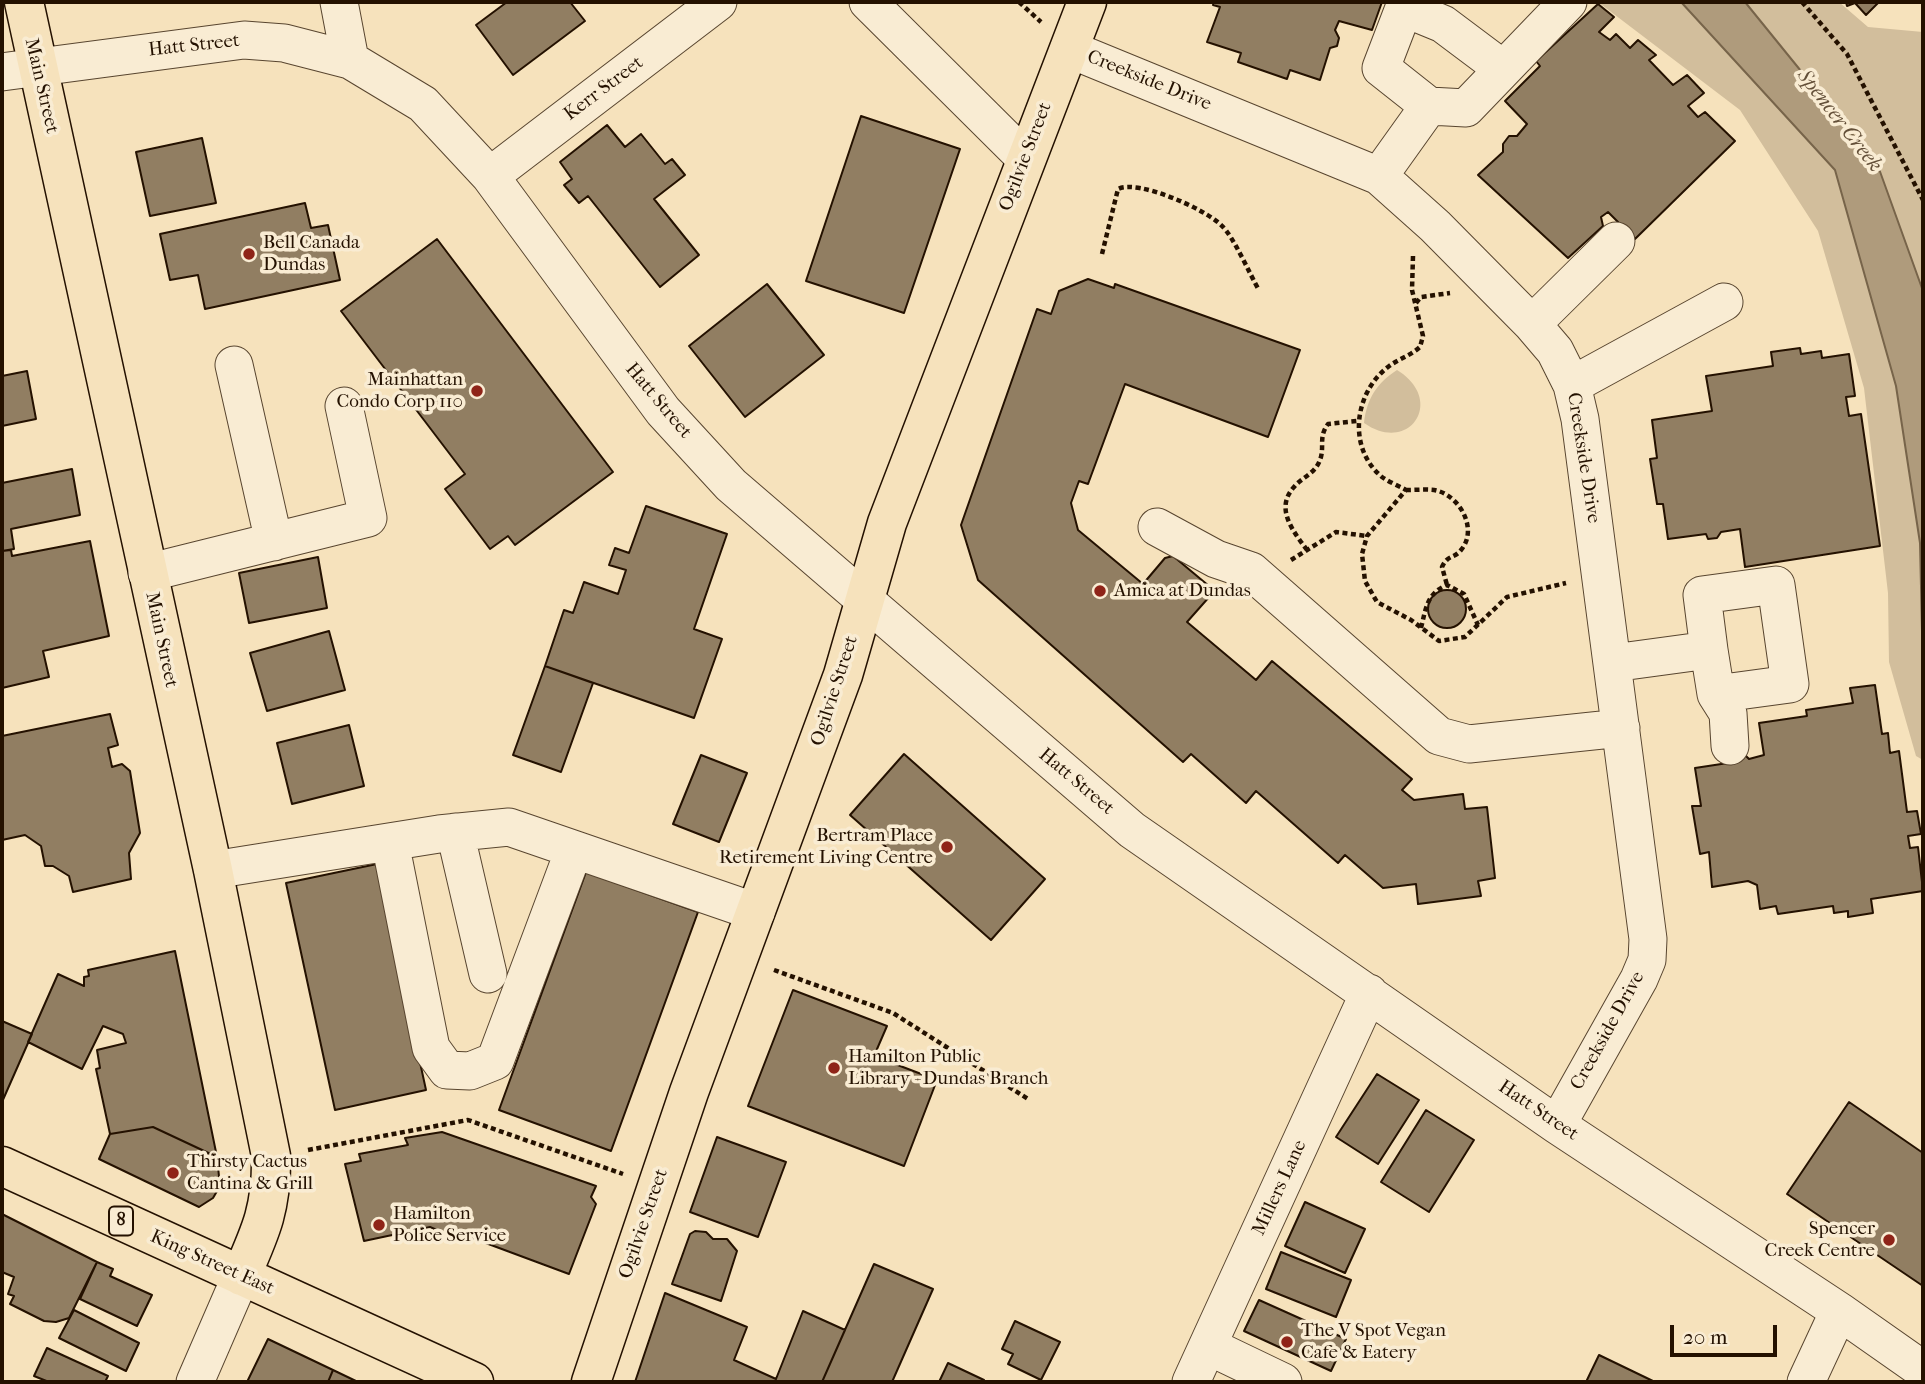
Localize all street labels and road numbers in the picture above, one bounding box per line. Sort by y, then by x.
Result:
street label: Hatt Street [147,30,241,62]
street label: Main Street [19,36,63,136]
street label: Creekside Drive [1084,46,1214,116]
street label: Kerr Street [560,52,648,126]
street label: Ogilvie Street [995,99,1057,215]
street label: Hatt Street [620,359,696,443]
street label: Creekside Drive [1561,391,1605,525]
street label: Main Street [140,590,182,690]
street label: Ogilvie Street [806,633,864,749]
street label: Hatt Street [1034,744,1118,820]
street label: Creekside Drive [1566,968,1650,1094]
street label: Hatt Street [1494,1076,1582,1146]
street label: Millers Lane [1248,1137,1312,1239]
street label: Ogilvie Street [615,1166,673,1282]
road number: 8 [109,1206,133,1236]
street label: King Street East [147,1226,277,1300]

